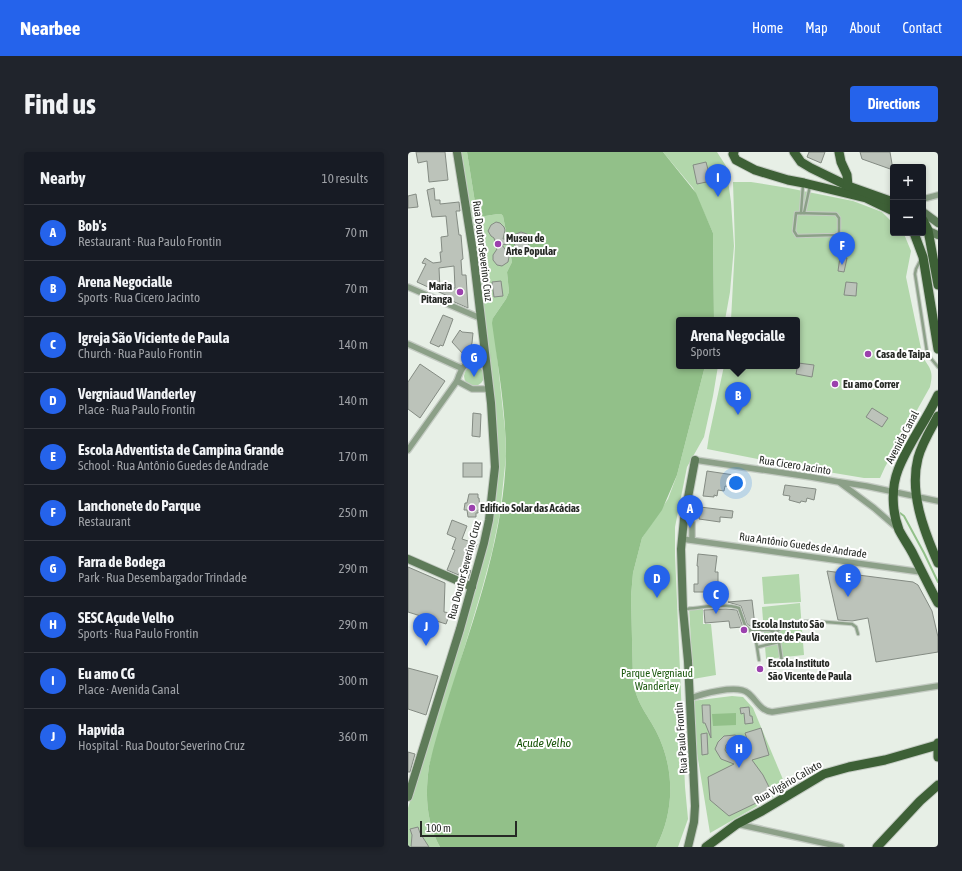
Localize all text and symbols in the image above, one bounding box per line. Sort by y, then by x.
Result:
text: Nearbee [20,17,80,39]
text: Home [752,20,783,36]
text: Map [805,20,828,36]
text: About [850,20,881,36]
text: Contact [903,20,942,36]
button: Directions [850,86,938,122]
text: Find us [24,88,96,120]
pin: I [705,164,731,197]
map controls [890,164,926,236]
button: + [890,164,926,200]
text: Nearby [40,168,86,188]
text: 10 results [322,171,368,186]
street label: Rua Doutor Severino Cruz [471,200,495,302]
button: − [890,200,926,236]
text: Bob's [78,217,106,234]
text: A [50,225,56,240]
text: 70 m [345,225,368,240]
place label: Museu de Arte Popular [505,232,557,257]
pin: F [829,232,855,265]
text: Restaurant · Rua Paulo Frontin [78,234,222,249]
marker: Museu de Arte Popular [493,239,503,249]
text: Arena Negocialle [78,273,172,290]
place label: Maria Pitanga [421,280,452,305]
text: B [50,281,56,296]
text: 70 m [345,281,368,296]
marker: Maria Pitanga [455,287,465,297]
text: Sports · Rua Cicero Jacinto [78,290,200,305]
popup [676,317,800,369]
text: Arena Negocialle [691,327,785,344]
text: Igreja São Viciente de Paula [78,329,230,346]
text: C [50,337,56,352]
text: 140 m [339,337,368,352]
pin: G [461,344,487,377]
text: Sports [691,344,721,359]
text: Church · Rua Paulo Frontin [78,346,202,361]
place label: Casa de Taipa [876,348,930,360]
marker: Casa de Taipa [863,349,873,359]
place label: Eu amo Correr [843,378,900,390]
marker: Eu amo Correr [830,379,840,389]
pin: B [725,382,751,415]
text: Vergniaud Wanderley [78,385,196,402]
text: D [49,393,57,408]
text: 140 m [339,393,368,408]
text: Place · Rua Paulo Frontin [78,402,195,417]
street label: Avenida Canal [883,409,921,465]
text: Escola Adventista de Campina Grande [78,441,284,458]
text: E [50,449,56,464]
text: 170 m [339,449,368,464]
street label: Rua Cicero Jacinto [758,453,832,477]
text: School · Rua Antônio Guedes de Andrade [78,458,269,473]
your location [726,473,746,493]
pin: A [677,495,703,528]
text: Lanchonete do Parque [78,497,201,514]
place label: Edifício Solar das Acácias [480,502,580,514]
marker: Edifício Solar das Acácias [467,503,477,513]
text: F [50,505,56,520]
text: 250 m [339,505,368,520]
text: Restaurant [78,514,131,529]
street label: Rua Doutor Severino Cruz [445,520,483,620]
street label: Rua Antônio Guedes de Andrade [738,530,868,560]
text: Farra de Bodega [78,553,165,570]
text: G [50,561,56,576]
text: 290 m [339,561,368,576]
pin: E [835,564,861,597]
pin: D [644,565,670,598]
text: Park · Rua Desembargador Trindade [78,570,247,585]
pin: C [703,581,729,614]
text: SESC Açude Velho [78,609,174,626]
pin: J [413,613,439,646]
text: H [49,617,57,632]
text: 290 m [339,617,368,632]
place label: Escola Instuto São Vicente de Paula [751,618,825,643]
marker: Escola Instuto São Vicente de Paula [739,625,749,635]
text: Sports · Rua Paulo Frontin [78,626,199,641]
place label: Escola Instituto São Vicente de Paula [768,657,852,682]
marker: Escola Instituto São Vicente de Paula [755,664,765,674]
text: Eu amo CG [78,665,135,682]
park label: Parque Vergniaud Wanderley [621,667,693,692]
text: I [51,673,55,688]
text: 300 m [339,673,368,688]
text: Place · Avenida Canal [78,682,179,697]
street label: Rua Paulo Frontin [673,702,689,774]
text: Hapvida [78,721,124,738]
text: J [51,729,55,744]
text: 360 m [339,729,368,744]
pin: H [726,735,752,768]
water label: Açude Velho [516,736,572,750]
text: Hospital · Rua Doutor Severino Cruz [78,738,245,753]
street label: Rua Vigário Calixto [752,758,824,806]
scale bar [420,819,517,838]
text: 100 m [426,822,451,834]

